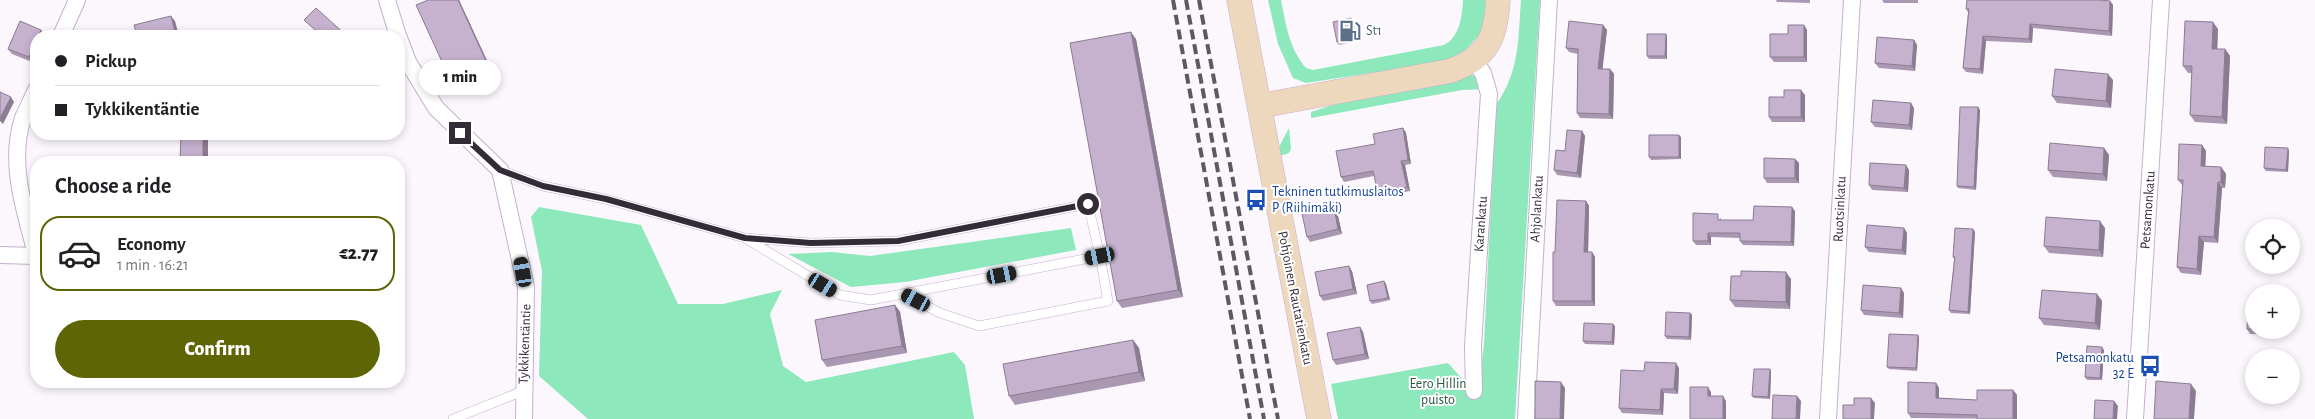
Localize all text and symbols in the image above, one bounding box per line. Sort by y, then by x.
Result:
fuel station icon: St1 [1337,18,1363,44]
place label: St1 [1366,24,1382,38]
text: Pickup [85,52,137,71]
callout: 1 min [419,61,501,96]
text: 1 min [443,69,477,85]
text: Tykkikentäntie [85,100,200,119]
route end [449,122,471,144]
street label: Petsamonkatu [2138,170,2158,250]
text: Choose a ride [55,175,171,197]
street label: Ahjolankatu [1528,175,1546,243]
street label: Ruotsinkatu [1831,176,1849,242]
place label: Tekninen tutkimuslaitos P (Riihimäki) [1272,185,1404,215]
bus stop icon: Tekninen tutkimuslaitos P (Riihimäki) [1243,187,1269,213]
route start [1077,193,1099,215]
street label: Karankatu [1472,196,1490,252]
map controls [2245,219,2300,404]
button: locate [2245,219,2300,274]
street label: Pohjoinen Rautatienkatu [1275,230,1315,366]
icon: car [57,231,102,276]
text: Economy [117,235,186,254]
text: €2.77 [339,244,378,263]
car [1083,246,1116,266]
car [513,256,532,288]
text: 1 min · 16:21 [117,257,189,273]
car [985,265,1018,285]
car [806,271,839,299]
button: + [2245,284,2300,339]
car [899,286,932,314]
street label: Tykkikentäntie [517,304,533,384]
button: Confirm [55,320,380,378]
button: − [2245,349,2300,404]
place label: Petsamonkatu 32 E [2056,351,2134,381]
bus stop icon: Petsamonkatu 32 E [2137,353,2163,379]
park label: Eero Hillin puisto [1409,377,1467,407]

